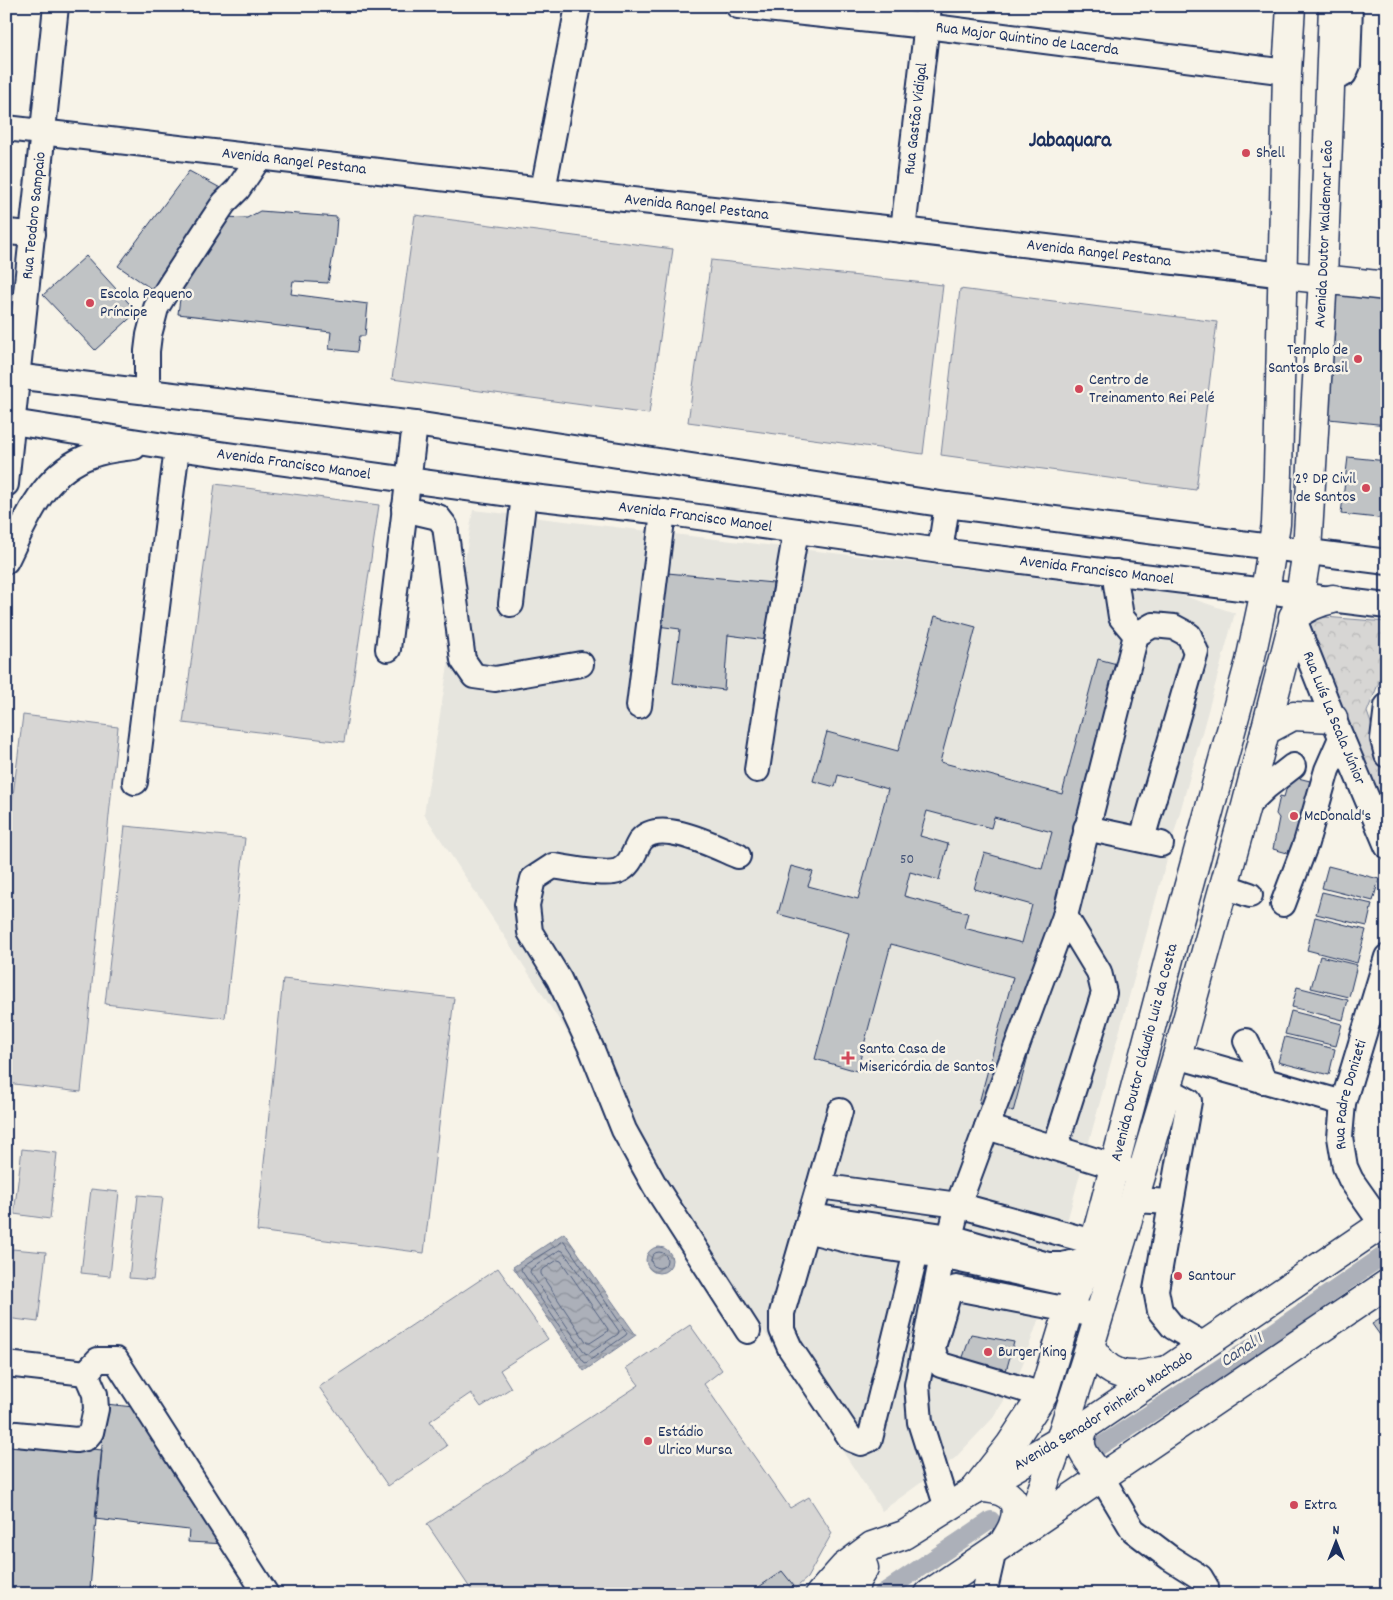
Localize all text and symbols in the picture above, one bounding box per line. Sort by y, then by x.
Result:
street label: Rua Major Quintino de Lacerda [934,16,1120,62]
street label: Rua Gastão Vidigal [898,61,934,176]
district label: Jabaquara [1029,127,1112,157]
street label: Avenida Doutor Waldemar Leão [1309,139,1340,329]
street label: Avenida Rangel Pestana [221,142,368,181]
place label: Shell [1256,142,1285,165]
marker: Shell [1240,147,1252,159]
street label: Rua Teodoro Sampaio [16,150,52,281]
street label: Avenida Rangel Pestana [623,188,770,227]
street label: Avenida Rangel Pestana [1025,233,1173,273]
place label: Escola Pequeno Príncipe [100,283,192,324]
marker: Escola Pequeno Príncipe [84,297,96,309]
place label: Templo de Santos Brasil [1268,339,1348,380]
marker: Templo de Santos Brasil [1352,353,1364,365]
place label: Centro de Treinamento Rei Pelé [1089,369,1215,410]
marker: Centro de Treinamento Rei Pelé [1073,383,1085,395]
street label: Avenida Francisco Manoel [215,442,372,486]
place label: 2º DP Civil de Santos [1295,468,1356,509]
marker: 2º DP Civil de Santos [1360,482,1372,494]
street label: Avenida Francisco Manoel [617,495,774,539]
street label: Avenida Francisco Manoel [1018,549,1175,591]
street label: Rua Luís La Scala Júnior [1296,648,1371,789]
place label: McDonald's [1304,805,1372,828]
marker: McDonald's [1288,810,1300,822]
house number: 50 [900,850,914,870]
street label: Avenida Doutor Cláudio Luiz da Costa [1105,941,1184,1164]
street label: Rua Padre Donizeti [1328,1037,1373,1152]
place label: Santa Casa de Misericórdia de Santos [859,1038,995,1079]
marker: Santa Casa de Misericórdia de Santos [841,1051,855,1065]
place label: Santour [1188,1265,1236,1288]
marker: Santour [1172,1270,1184,1282]
water label: Canal 1 [1216,1327,1270,1374]
place label: Burger King [998,1341,1067,1364]
street label: Avenida Senador Pinheiro Machado [1009,1344,1198,1477]
marker: Burger King [982,1346,994,1358]
place label: Estádio Ulrico Mursa [658,1421,733,1462]
marker: Estádio Ulrico Mursa [642,1435,654,1447]
place label: Extra [1304,1494,1337,1517]
marker: Extra [1288,1499,1300,1511]
north arrow [1310,1518,1360,1568]
text: N [1333,1521,1340,1541]

